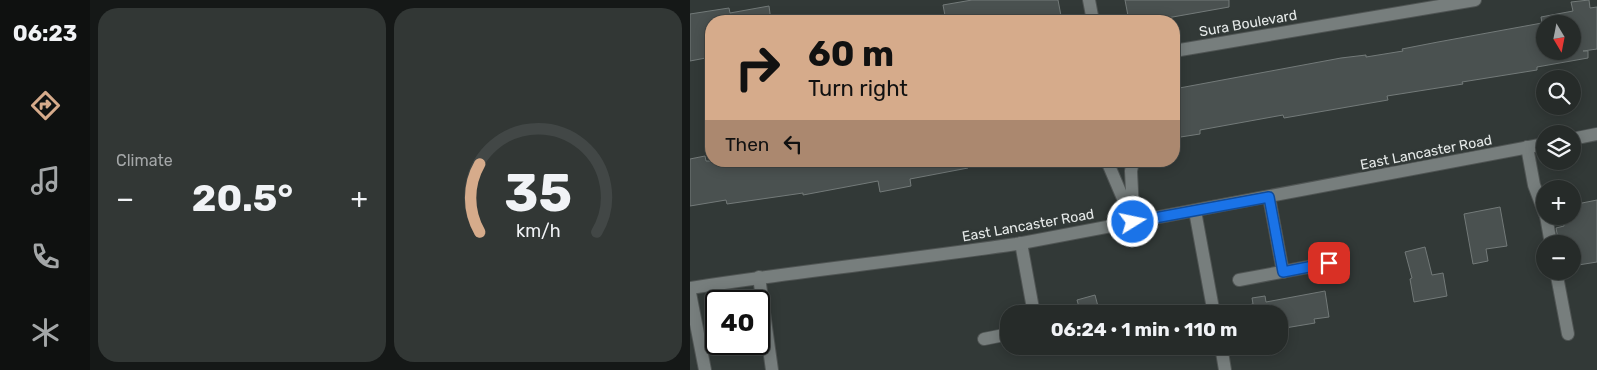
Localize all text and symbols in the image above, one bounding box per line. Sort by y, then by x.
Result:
street label: Sura Boulevard [1198,7,1298,40]
north arrow [1536,15,1581,60]
map controls [1536,15,1581,280]
text: 06:23 [13,20,77,47]
text: 60 m [808,33,894,75]
icon: right [725,35,790,100]
button: search [1536,70,1581,115]
text: Turn right [808,75,908,102]
icon: directions [28,88,63,123]
button: layers [1536,125,1581,170]
icon: left [779,130,807,158]
street label: East Lancaster Road [1359,131,1493,174]
text: Then [725,133,769,156]
text: Climate [116,151,173,170]
text: 35 [504,162,572,224]
icon: music [28,163,63,198]
text: 20.5° [192,175,293,221]
button: + [1536,180,1581,225]
text: − [116,182,134,215]
text: + [351,182,368,215]
position arrow [1106,195,1158,247]
street label: East Lancaster Road [961,205,1095,245]
text: km/h [516,220,560,241]
button: − [1536,235,1581,280]
icon: phone [28,239,63,274]
pin [1308,242,1350,284]
icon: arrive [1315,249,1343,277]
speed limit sign: 40 [705,290,770,355]
icon: climate [28,315,63,350]
text: 06:24 · 1 min · 110 m [1051,318,1237,341]

